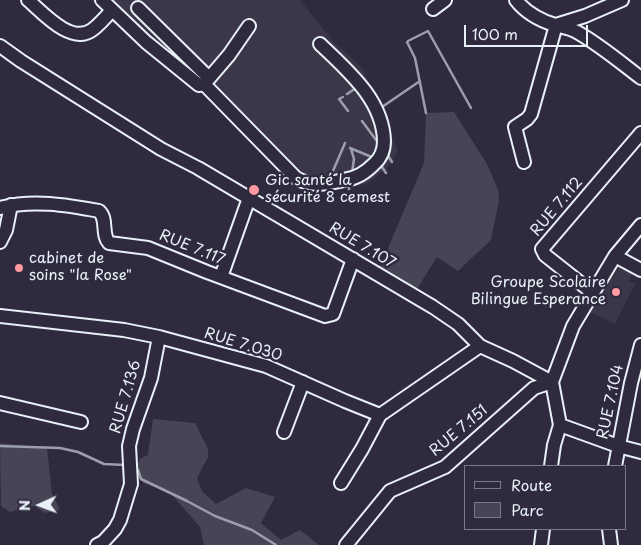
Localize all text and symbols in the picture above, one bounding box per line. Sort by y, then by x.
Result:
scale bar [466,15,590,47]
text: 100 m [472,22,518,45]
place label: Gic santé la sécurité 8 cemest [265,172,390,207]
street label: RUE 7.112 [527,174,587,240]
marker: Gic santé la sécurité 8 cemest [247,183,261,197]
street label: RUE 7.107 [326,219,398,273]
street label: RUE 7.117 [156,227,228,269]
place label: cabinet de soins "la Rose" [29,250,132,285]
marker: cabinet de soins "la Rose" [13,262,25,274]
place label: Groupe Scolaire Bilingue Esperance [471,274,606,309]
marker: Groupe Scolaire Bilingue Esperance [610,286,622,298]
street label: RUE 7.030 [202,325,284,365]
street label: RUE 7.136 [107,358,145,436]
street label: RUE 7.104 [594,363,628,441]
street label: RUE 7.151 [426,402,492,460]
legend [463,465,626,530]
text: Route [511,473,552,496]
north arrow [15,480,65,530]
text: Parc [511,498,544,521]
text: N [14,500,35,511]

